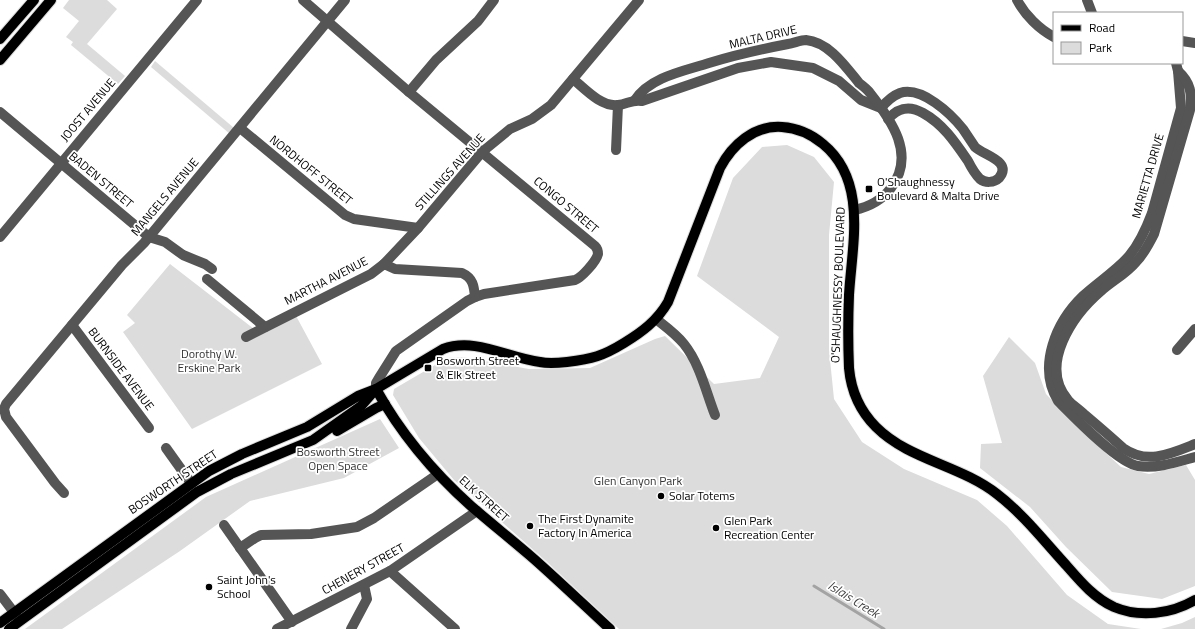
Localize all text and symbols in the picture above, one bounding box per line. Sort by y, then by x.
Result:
legend [1053,12,1183,64]
text: Road [1089,18,1115,37]
street label: MALTA DRIVE [727,19,799,54]
text: Park [1089,38,1112,57]
street label: JOOST AVENUE [55,74,120,146]
street label: STILLINGS AVENUE [410,129,490,214]
street label: NORDHOFF STREET [266,130,358,210]
street label: MARIETTA DRIVE [1126,131,1169,221]
street label: BADEN STREET [65,147,138,213]
street label: MANGELS AVENUE [126,153,203,240]
street label: CONGO STREET [530,172,604,238]
place label: O'Shaughnessy Boulevard & Malta Drive [877,172,999,205]
marker: O'Shaughnessy Boulevard & Malta Drive [864,184,874,194]
street label: O'SHAUGHNESSY BOULEVARD [825,206,850,363]
street label: MARTHA AVENUE [281,251,371,310]
street label: BURNSIDE AVENUE [84,323,159,415]
park label: Dorothy W. Erskine Park [178,344,241,377]
place label: Bosworth Street & Elk Street [436,351,520,384]
marker: Bosworth Street & Elk Street [423,363,433,373]
park label: Bosworth Street Open Space [296,442,380,475]
street label: BOSWORTH STREET [124,444,222,519]
street label: ELK STREET [455,471,514,527]
park label: Glen Canyon Park [594,471,682,490]
place label: Solar Totems [669,486,735,505]
marker: Solar Totems [656,491,666,501]
place label: The First Dynamite Factory In America [538,509,634,542]
place label: Glen Park Recreation Center [724,511,814,544]
marker: The First Dynamite Factory In America [525,521,535,531]
marker: Glen Park Recreation Center [711,523,721,533]
street label: CHENERY STREET [318,538,408,599]
place label: Saint John's School [217,570,276,603]
water label: Islais Creek [824,575,885,624]
marker: Saint John's School [204,582,214,592]

